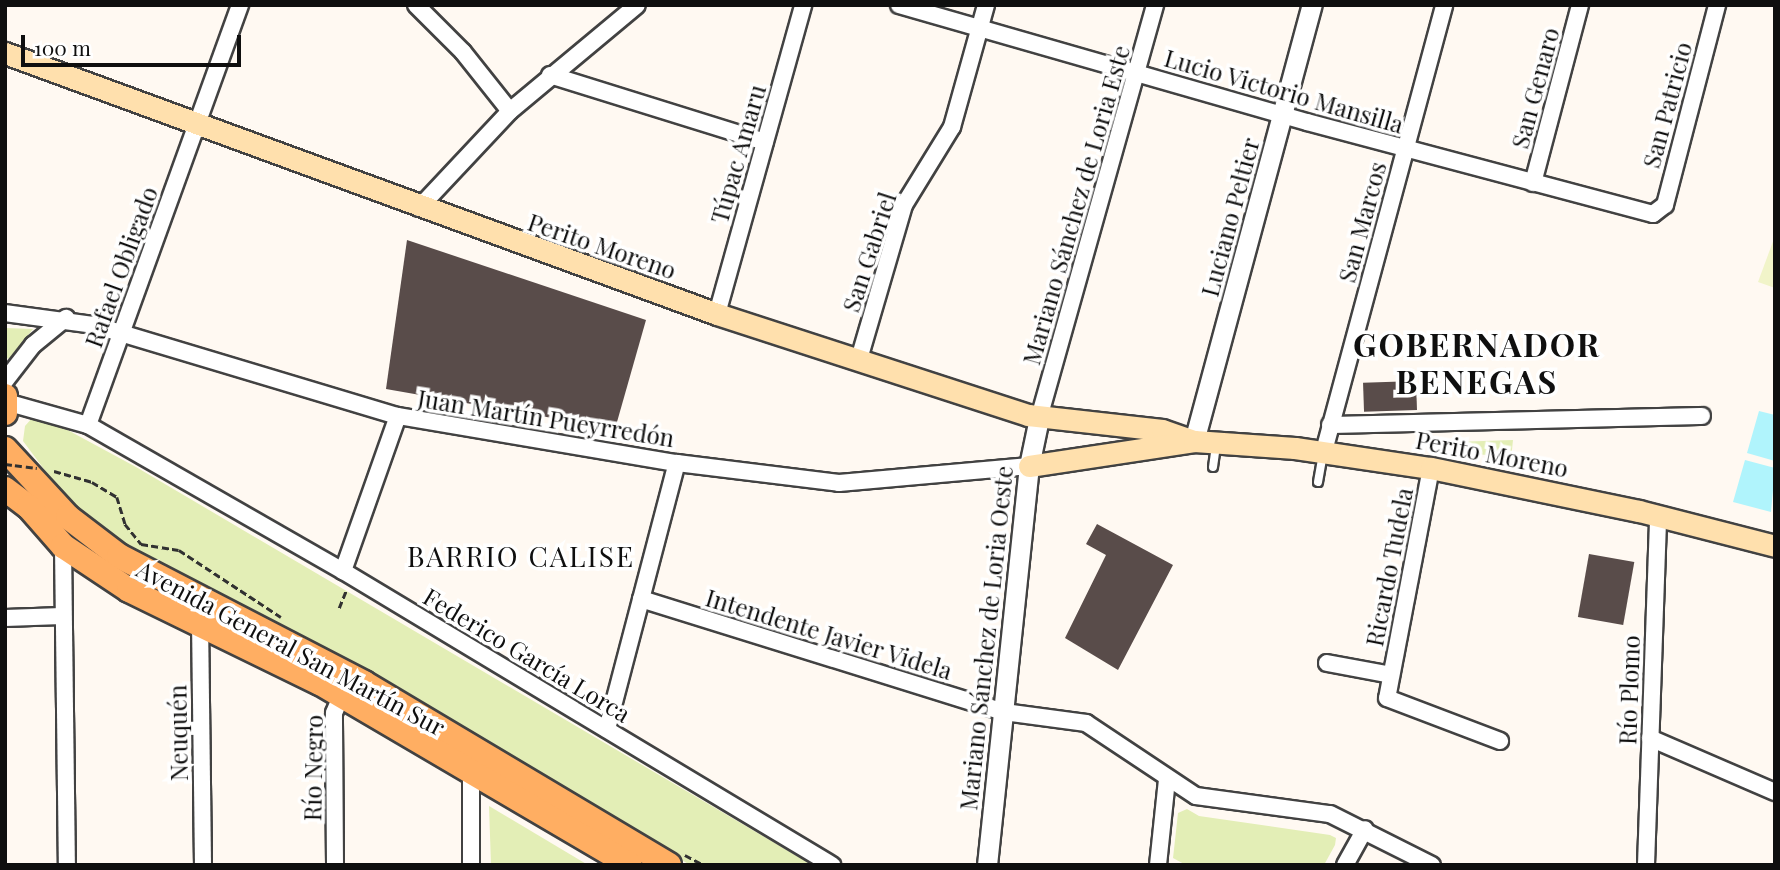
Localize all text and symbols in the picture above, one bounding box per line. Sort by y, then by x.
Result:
scale bar [24,21,245,65]
street label: San Genaro [1505,24,1565,152]
text: 100 m [34,33,91,61]
street label: San Patricio [1636,39,1698,171]
street label: Mariano Sánchez de Loria Este [1016,42,1136,368]
street label: Lucio Victorio Mansilla [1161,43,1407,139]
street label: Túpac Amaru [704,81,772,227]
street label: Luciano Peltier [1195,134,1265,300]
street label: San Marcos [1332,159,1392,285]
street label: Rafael Obligado [79,183,163,351]
street label: San Gabriel [836,189,902,315]
street label: Perito Moreno [524,207,680,285]
district label: GOBERNADOR BENEGAS [1354,326,1600,401]
street label: Juan Martín Pueyrredón [416,383,676,453]
street label: Perito Moreno [1413,425,1571,483]
street label: Mariano Sánchez de Loria Oeste [954,464,1018,812]
street label: Ricardo Tudela [1359,485,1419,649]
district label: BARRIO CALISE [409,539,633,573]
street label: Avenida General San Martín Sur [132,554,450,742]
street label: Federico García Lorca [418,582,636,728]
street label: Intendente Javier Videla [702,583,956,685]
street label: Río Plomo [1613,635,1645,745]
street label: Neuquén [163,684,193,782]
street label: Río Negro [298,715,328,821]

